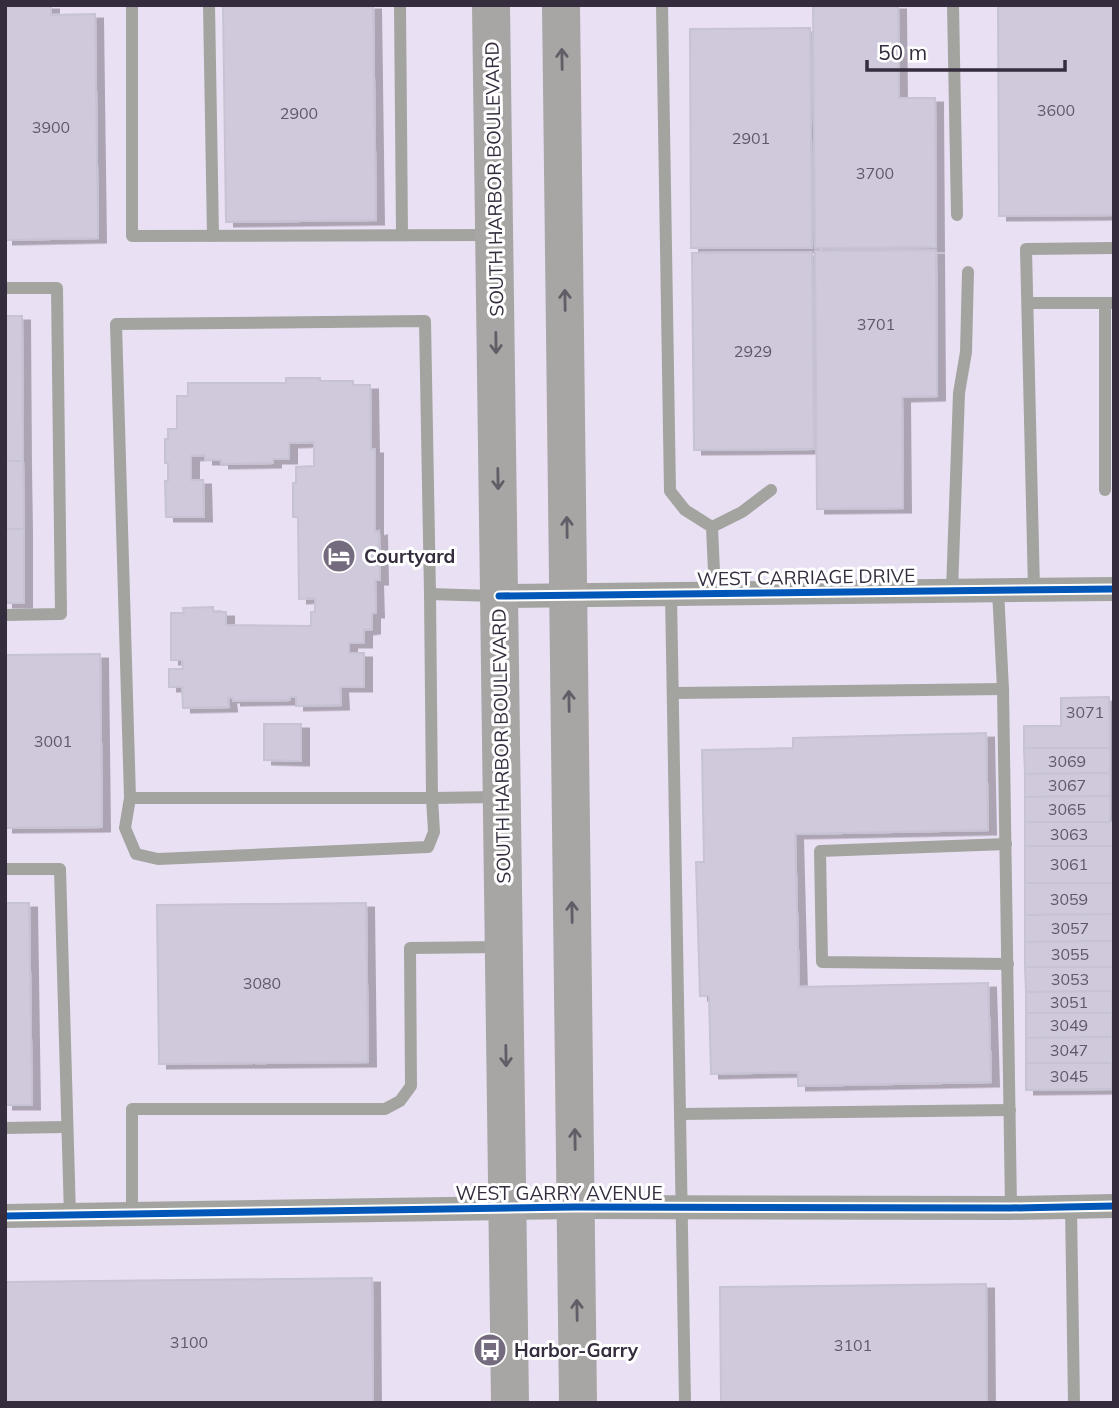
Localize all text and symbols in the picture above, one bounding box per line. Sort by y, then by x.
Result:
scale bar [867,28,1065,72]
text: 50 m [878,39,927,65]
street label: SOUTH HARBOR BOULEVARD [480,41,508,317]
one-way arrow [555,48,569,71]
house number: 3600 [1037,100,1075,120]
house number: 2900 [280,103,318,123]
house number: 3900 [32,117,70,137]
house number: 2901 [732,128,770,148]
house number: 3700 [856,163,894,183]
one-way arrow [558,288,572,311]
house number: 3701 [857,314,895,334]
one-way arrow [489,331,503,354]
house number: 2929 [734,341,772,361]
one-way arrow [491,467,505,490]
one-way arrow [560,516,574,539]
hotel icon: Courtyard [320,537,358,575]
place label: Courtyard [364,544,455,568]
street label: WEST CARRIAGE DRIVE [697,563,915,591]
street label: SOUTH HARBOR BOULEVARD [487,608,515,884]
one-way arrow [563,690,576,713]
house number: 3071 [1066,702,1104,722]
house number: 3001 [34,731,72,751]
house number: 3069 [1048,751,1086,771]
house number: 3067 [1048,775,1086,795]
house number: 3065 [1048,799,1086,819]
house number: 3063 [1050,824,1088,844]
house number: 3061 [1050,854,1088,874]
house number: 3059 [1050,889,1088,909]
one-way arrow [565,901,579,924]
house number: 3057 [1051,918,1089,938]
house number: 3055 [1051,944,1089,964]
house number: 3053 [1051,969,1089,989]
house number: 3080 [243,973,281,993]
house number: 3051 [1050,992,1088,1012]
house number: 3049 [1050,1015,1088,1035]
house number: 3047 [1050,1040,1088,1060]
one-way arrow [499,1044,512,1067]
house number: 3045 [1050,1066,1088,1086]
one-way arrow [568,1128,582,1151]
street label: WEST GARRY AVENUE [455,1181,663,1205]
one-way arrow [570,1299,584,1322]
bus stop icon: Harbor-Garry [471,1331,509,1369]
house number: 3100 [170,1332,208,1352]
house number: 3101 [834,1335,872,1355]
place label: Harbor-Garry [514,1338,639,1362]

